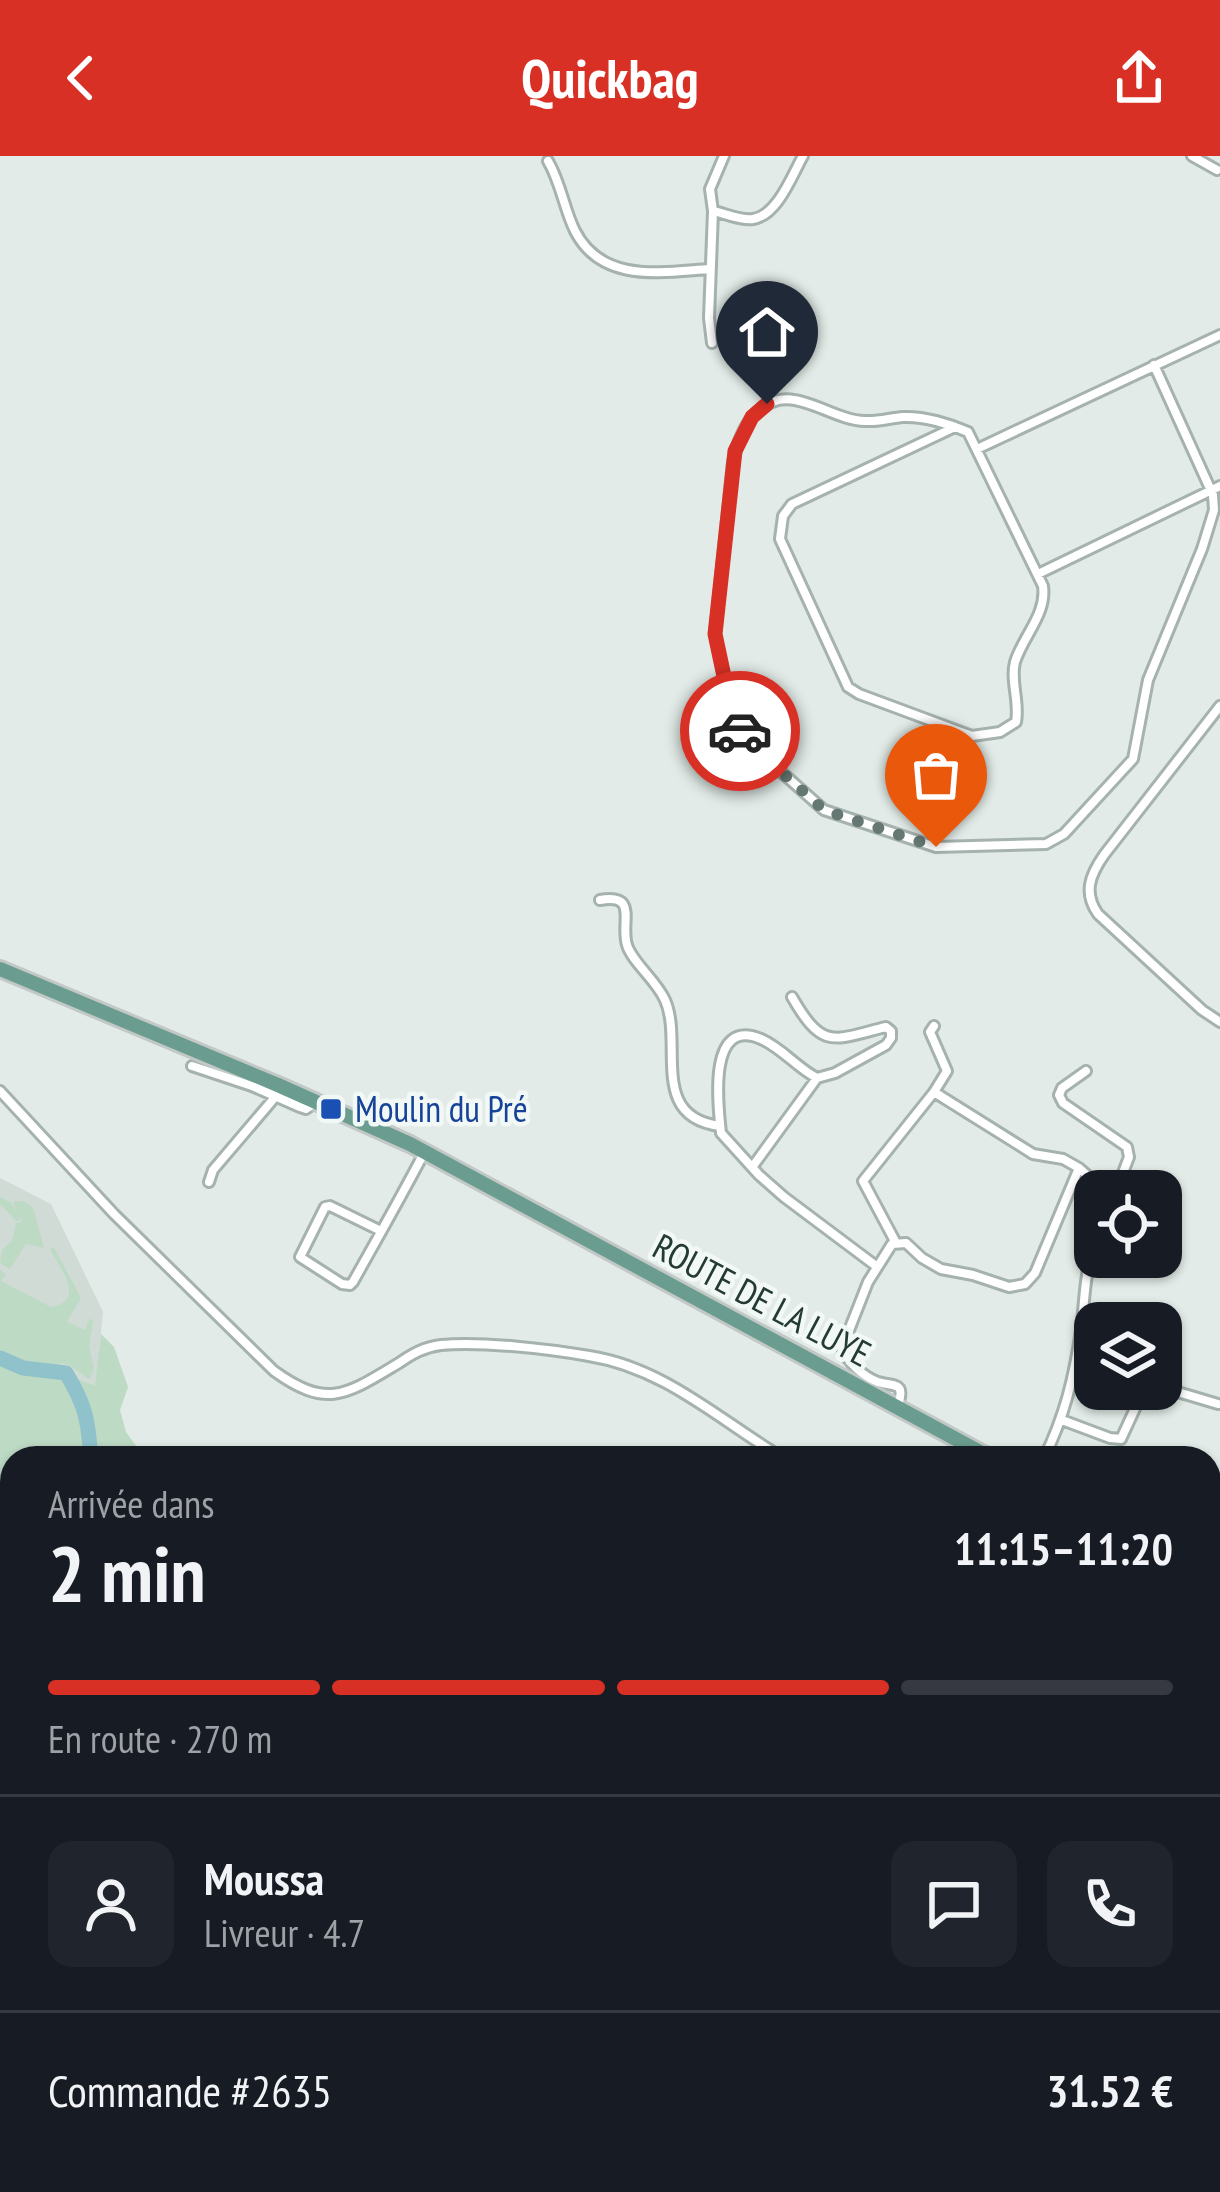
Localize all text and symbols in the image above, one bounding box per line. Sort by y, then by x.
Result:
text: Quickbag [521,43,699,113]
icon: back [48,45,114,111]
icon: share [1106,45,1172,111]
pin [716,281,818,404]
icon: home [734,299,800,365]
courier [680,671,800,791]
icon: car [707,698,773,764]
pin [885,724,987,847]
icon: bag [903,742,969,808]
place label: Moulin du Pré [355,1085,528,1132]
marker: Moulin du Pré [318,1096,344,1122]
map controls [1074,1170,1182,1410]
button: locate [1074,1170,1182,1278]
street label: ROUTE DE LA LUYE [645,1222,879,1377]
button: layers [1074,1302,1182,1410]
text: Arrivée dans [48,1478,214,1529]
text: 11:15–11:20 [954,1519,1173,1577]
text: 2 min [48,1523,206,1624]
text: En route · 270 m [48,1713,272,1764]
button: person [48,1841,174,1967]
button: chat [891,1841,1017,1967]
button: phone [1047,1841,1173,1967]
text: Moussa [204,1849,324,1907]
text: Livreur · 4.7 [204,1907,365,1958]
text: Commande #2635 [48,2061,332,2119]
text: 31.52 € [1047,2061,1173,2119]

